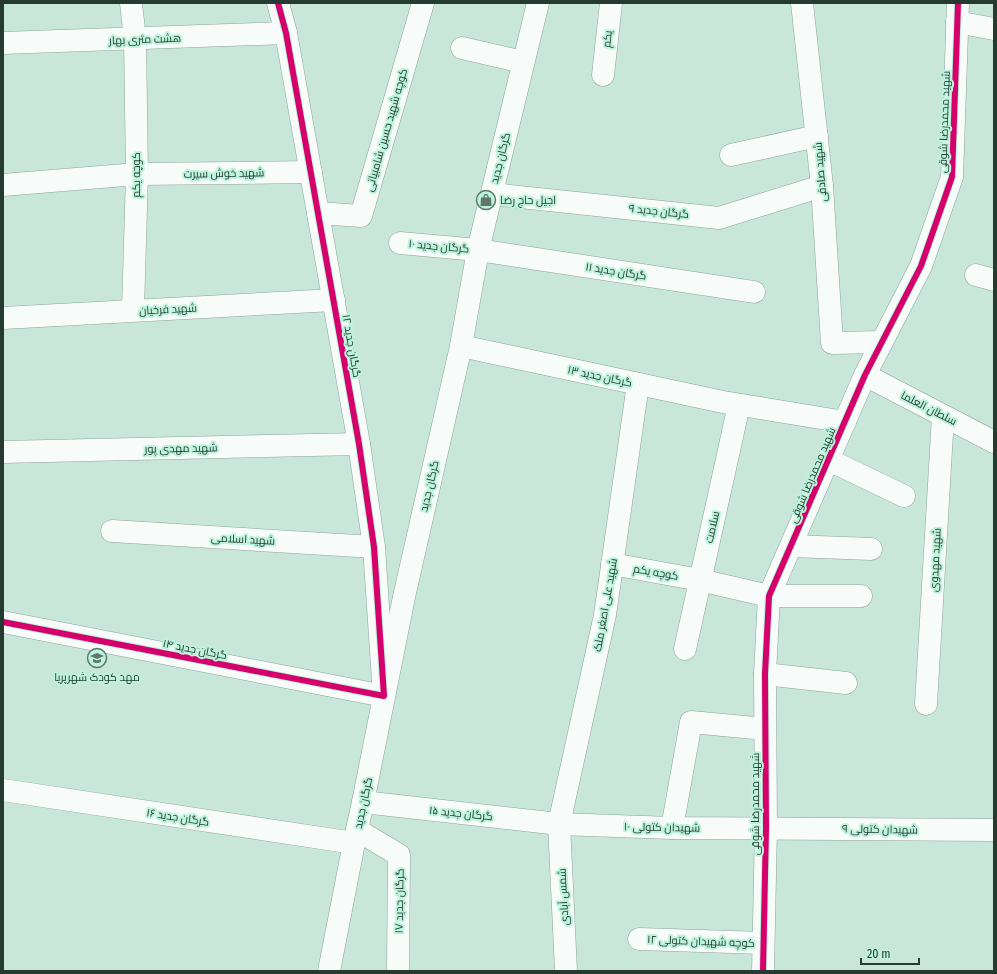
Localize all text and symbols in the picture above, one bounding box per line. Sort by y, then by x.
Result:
street label: یکم [600,30,616,49]
street label: هشت متری بهار [108,32,181,47]
street label: کوچه شهید حسین شامبیاتی [363,67,410,193]
street label: شهید محمدرضا شوقی [936,71,953,173]
street label: گرگان جدید [488,131,513,185]
street label: شهید صادقی [811,142,830,202]
street label: کوچه یکم [130,152,144,198]
street label: شهید خوش سیرت [184,166,264,181]
shop icon: اجیل حاج رضا [475,189,497,211]
place label: اجیل حاج رضا [500,194,556,208]
street label: گرگان جدید ۹ [628,202,690,221]
street label: گرگان جدید ۱۰ [408,237,470,256]
street label: گرگان جدید ۱۱ [585,260,647,283]
street label: شهید فرخیان [139,301,197,318]
street label: گرگان جدید ۱۲ [340,313,363,379]
street label: گرگان جدید ۱۳ [566,363,633,390]
street label: سلطان العلما [899,389,959,428]
street label: شهید محمدرضا شوقی [786,425,838,525]
street label: شهید مهدی پور [143,441,218,456]
street label: گرگان جدید [417,459,442,513]
street label: سلامت [702,510,722,544]
street label: شهید مهدوی [927,528,944,592]
street label: شهید اسلامی [211,531,275,548]
street label: شهید علی اصغر ملک [591,557,620,653]
street label: کوچه یکم [632,562,680,584]
street label: گرگان جدید ۱۴ [162,637,228,662]
school or university icon: مهد کودک شهرپریا [86,647,108,669]
place label: مهد کودک شهرپریا [54,671,140,684]
street label: شهید محمدرضا شوقی [749,753,762,855]
street label: گرگان جدید [352,776,375,830]
street label: ۱۵ گرگان جدید [428,804,494,823]
street label: گرگان جدید ۱۶ [146,806,210,829]
street label: ۱۰ شهیدان کتولی [624,820,700,835]
street label: ۹ شهیدان کتولی [842,822,918,837]
street label: ۱۷ گرگان جدید [392,868,407,934]
street label: شمس آبادی [556,868,571,926]
street label: کوچه شهیدان کتولی ۱۲ [647,933,755,950]
scale bar [861,940,919,966]
text: 20 m [867,947,891,961]

